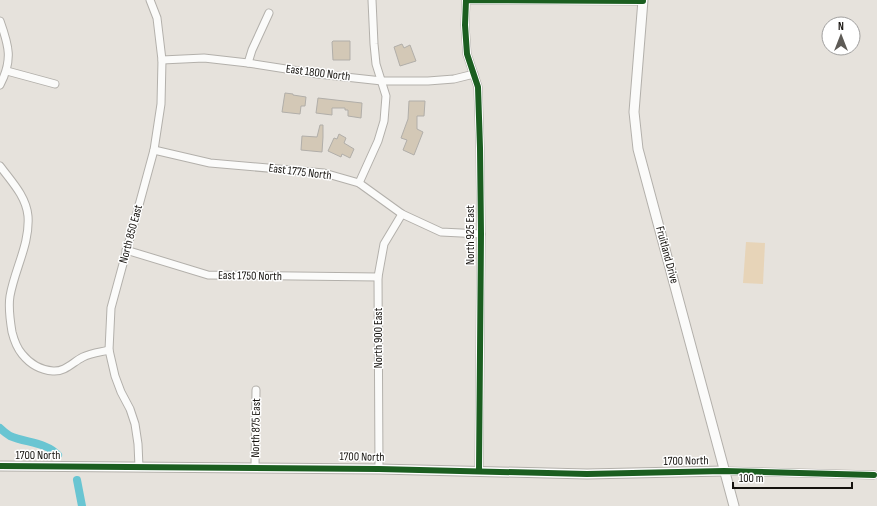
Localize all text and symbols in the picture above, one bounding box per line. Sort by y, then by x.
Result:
north arrow [821,16,861,56]
text: N [838,20,844,33]
street label: East 1800 North [285,62,351,84]
street label: East 1775 North [268,161,332,183]
street label: North 850 East [116,203,146,265]
street label: North 925 East [463,205,478,265]
street label: Fruitland Drive [652,225,682,285]
street label: East 1750 North [218,268,282,284]
street label: North 900 East [371,307,386,368]
street label: North 875 East [248,398,264,458]
street label: 1700 North [15,448,61,463]
street label: 1700 North [339,449,385,465]
street label: 1700 North [663,453,709,469]
scale bar [733,464,852,490]
text: 100 m [739,471,764,486]

